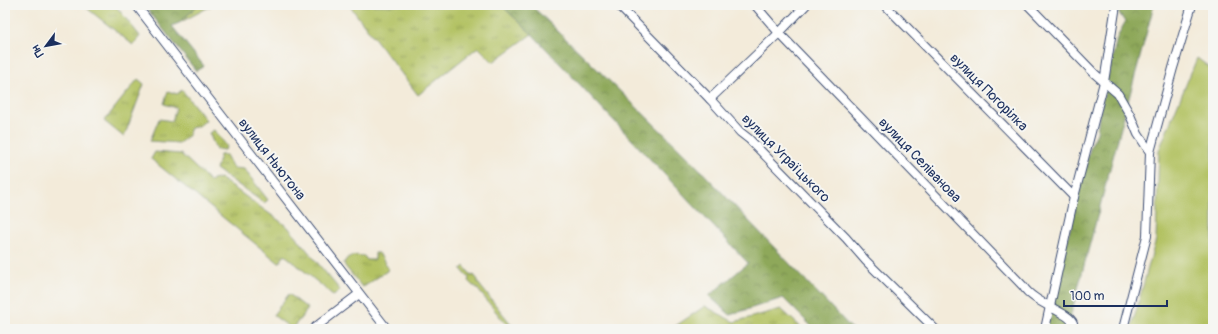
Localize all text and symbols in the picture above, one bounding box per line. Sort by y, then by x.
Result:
north arrow [26,26,66,66]
text: Пн [29,42,47,60]
street label: вулиця Погорілка [946,49,1032,135]
street label: вулиця Уграїцького [738,110,834,206]
street label: вулиця Селіванова [875,114,965,206]
street label: вулиця Ньютона [235,115,309,203]
scale bar [1064,282,1167,308]
text: 100 m [1070,289,1105,304]

